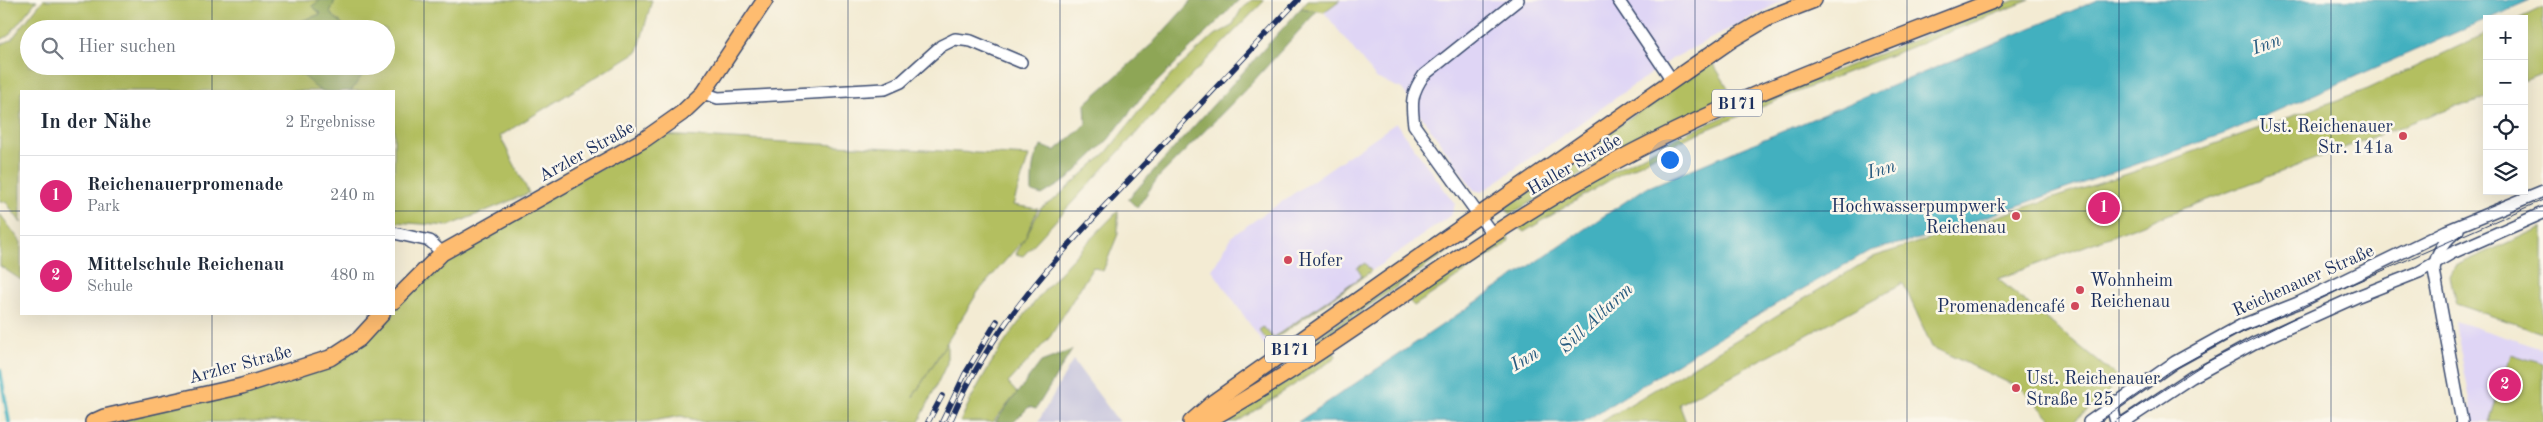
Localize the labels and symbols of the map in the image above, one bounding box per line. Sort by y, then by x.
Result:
water label: Inn [2249,31,2284,60]
road number: B171 [1712,90,1762,116]
street label: Arzler Straße [536,118,637,185]
place label: Ust. Reichenauer Str. 141a [2259,118,2394,157]
marker: Ust. Reichenauer Str. 141a [2397,130,2409,142]
street label: Haller Straße [1525,131,1624,199]
your location [1657,147,1683,173]
water label: Inn [1864,157,1899,184]
pin: 1 [2088,189,2120,227]
place label: Hochwasserpumpwerk Reichenau [1831,198,2006,237]
marker: Hochwasserpumpwerk Reichenau [2010,210,2022,222]
street label: Reichenauer Straße [2230,242,2377,320]
place label: Hofer [1298,252,1343,270]
marker: Hofer [1282,254,1294,266]
place label: Wohnheim Reichenau [2090,272,2173,311]
water label: Sill Altarm [1556,280,1637,358]
marker: Wohnheim Reichenau [2074,284,2086,296]
place label: Promenadencafé [1937,298,2065,316]
marker: Promenadencafé [2069,300,2081,312]
road number: B171 [1265,336,1315,362]
street label: Arzler Straße [187,343,294,387]
water label: Inn [1507,344,1543,376]
pin: 2 [2489,366,2521,404]
place label: Ust. Reichenauer Straße 125 [2026,370,2161,409]
marker: Ust. Reichenauer Straße 125 [2010,382,2022,394]

